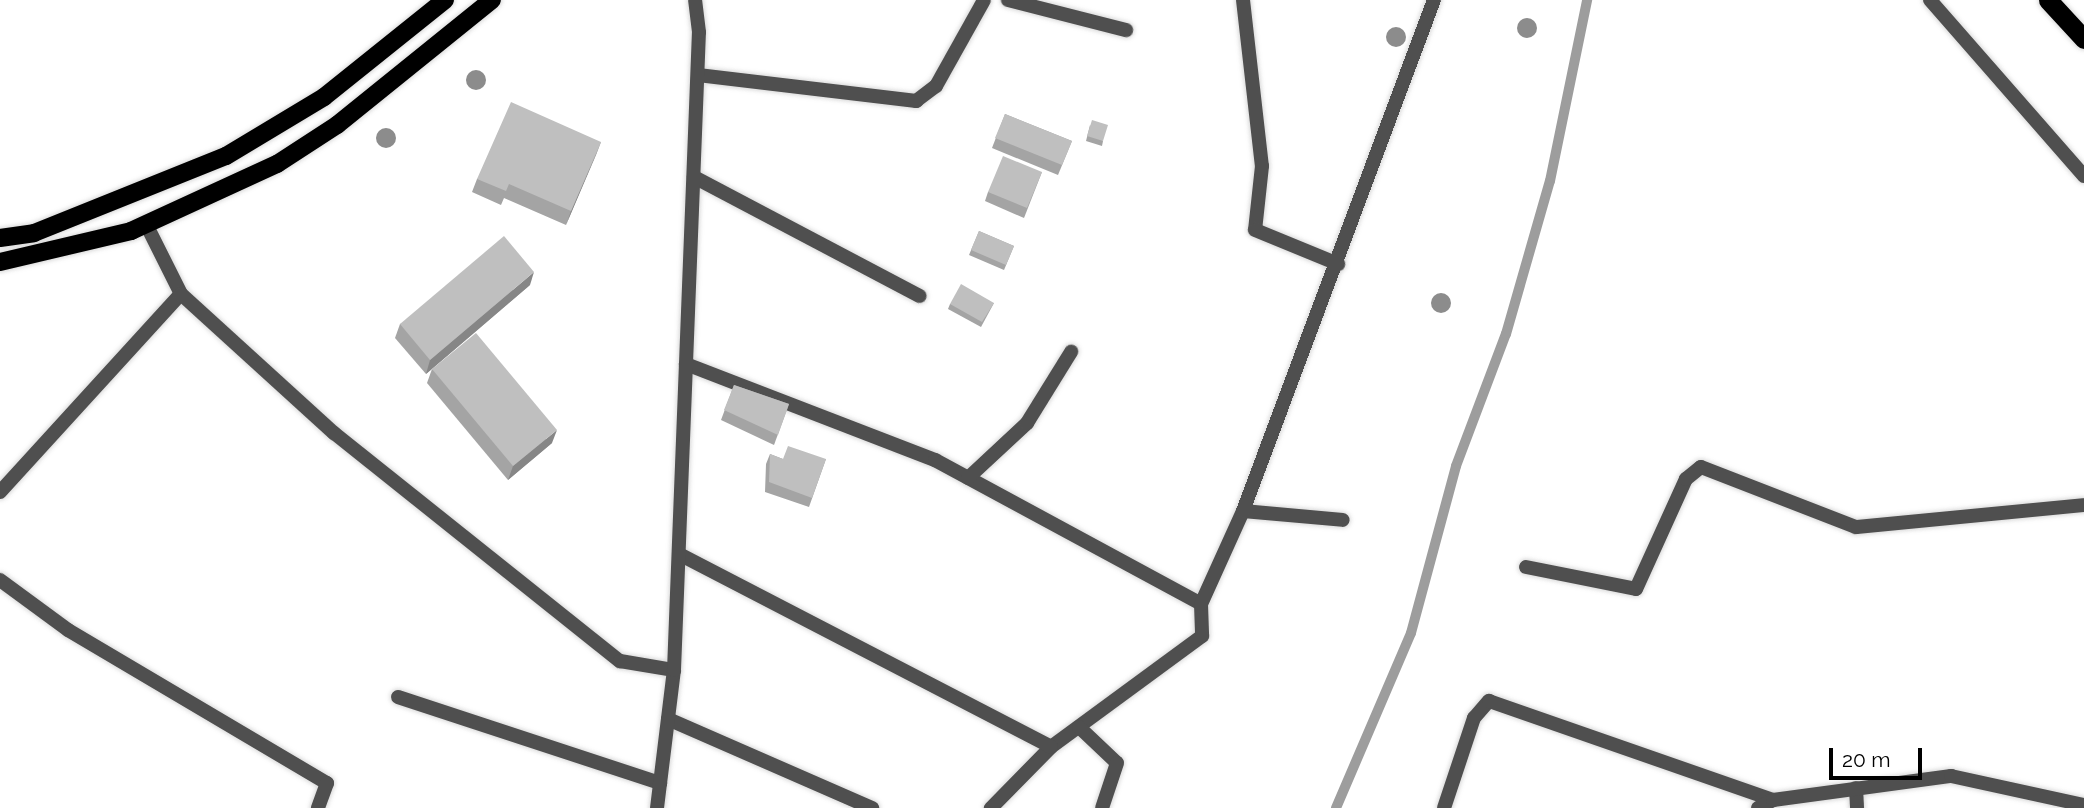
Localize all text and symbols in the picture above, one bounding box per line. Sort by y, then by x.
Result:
scale bar [1832,734,1925,778]
text: 20 m [1842,747,1890,772]

